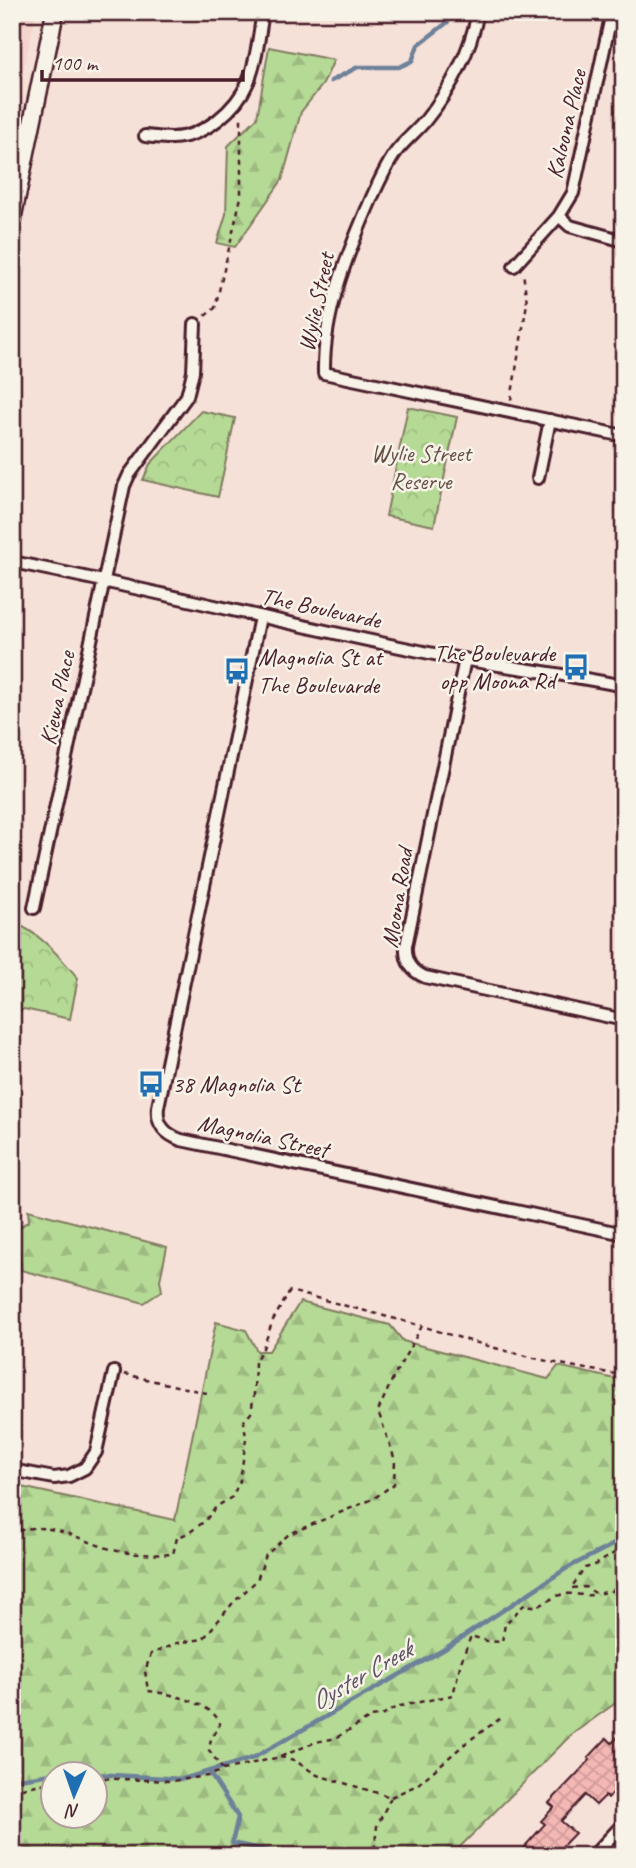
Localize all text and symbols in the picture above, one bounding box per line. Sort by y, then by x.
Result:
scale bar [42,38,243,82]
text: 100 m [52,50,99,76]
street label: Kaloona Place [539,65,594,181]
street label: Wylie Street [291,248,341,354]
park label: Wylie Street Reserve [371,438,473,496]
street label: The Boulevarde [259,581,386,636]
place label: The Boulevarde opp Moona Rd [434,638,559,696]
place label: Magnolia St at The Boulevarde [258,642,384,700]
street label: Kiewa Place [32,646,82,748]
bus stop icon: The Boulevarde opp Moona Rd [561,652,591,682]
bus stop icon: Magnolia St at The Boulevarde [222,656,252,686]
street label: Moona Road [374,843,420,950]
bus stop icon: 38 Magnolia St [136,1069,166,1099]
place label: 38 Magnolia St [172,1069,302,1099]
street label: Magnolia Street [195,1108,334,1165]
water label: Oyster Creek [305,1630,423,1718]
north arrow [38,1759,108,1829]
text: N [64,1799,80,1823]

